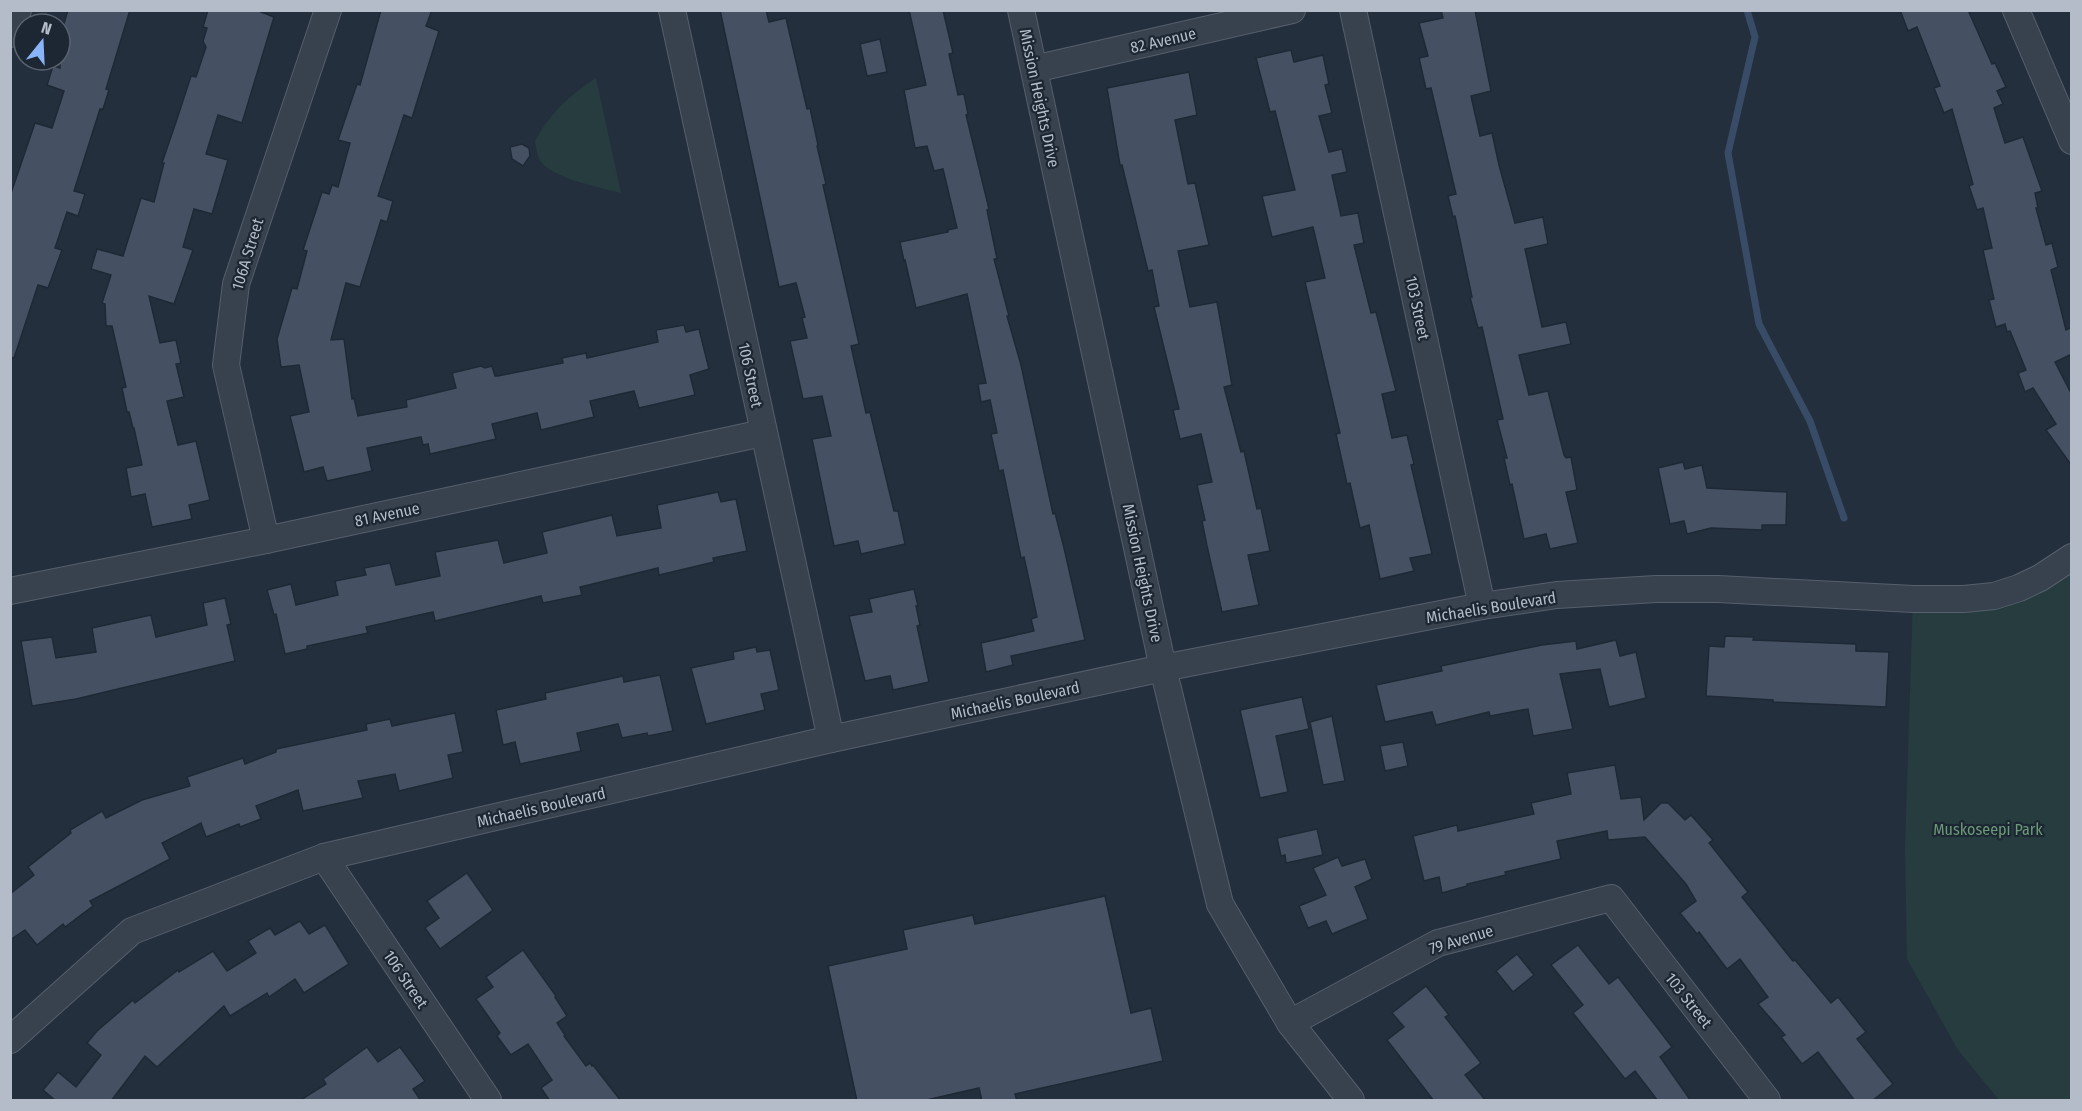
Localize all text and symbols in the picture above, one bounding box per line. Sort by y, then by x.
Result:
north arrow [12,12,72,72]
text: N [39,18,54,39]
street label: 82 Avenue [1128,24,1198,57]
street label: Mission Heights Drive [1016,27,1063,169]
street label: 106A Street [228,215,268,292]
street label: 103 Street [1401,274,1434,342]
street label: 106 Street [734,341,767,410]
street label: 81 Avenue [353,498,421,531]
street label: Mission Heights Drive [1119,502,1166,644]
street label: Michaelis Boulevard [1425,588,1557,627]
street label: Michaelis Boulevard [949,678,1081,723]
street label: Michaelis Boulevard [475,783,607,832]
park label: Muskoseepi Park [1933,820,2043,839]
street label: 79 Avenue [1427,921,1496,958]
street label: 106 Street [379,947,432,1012]
street label: 103 Street [1661,969,1716,1032]

